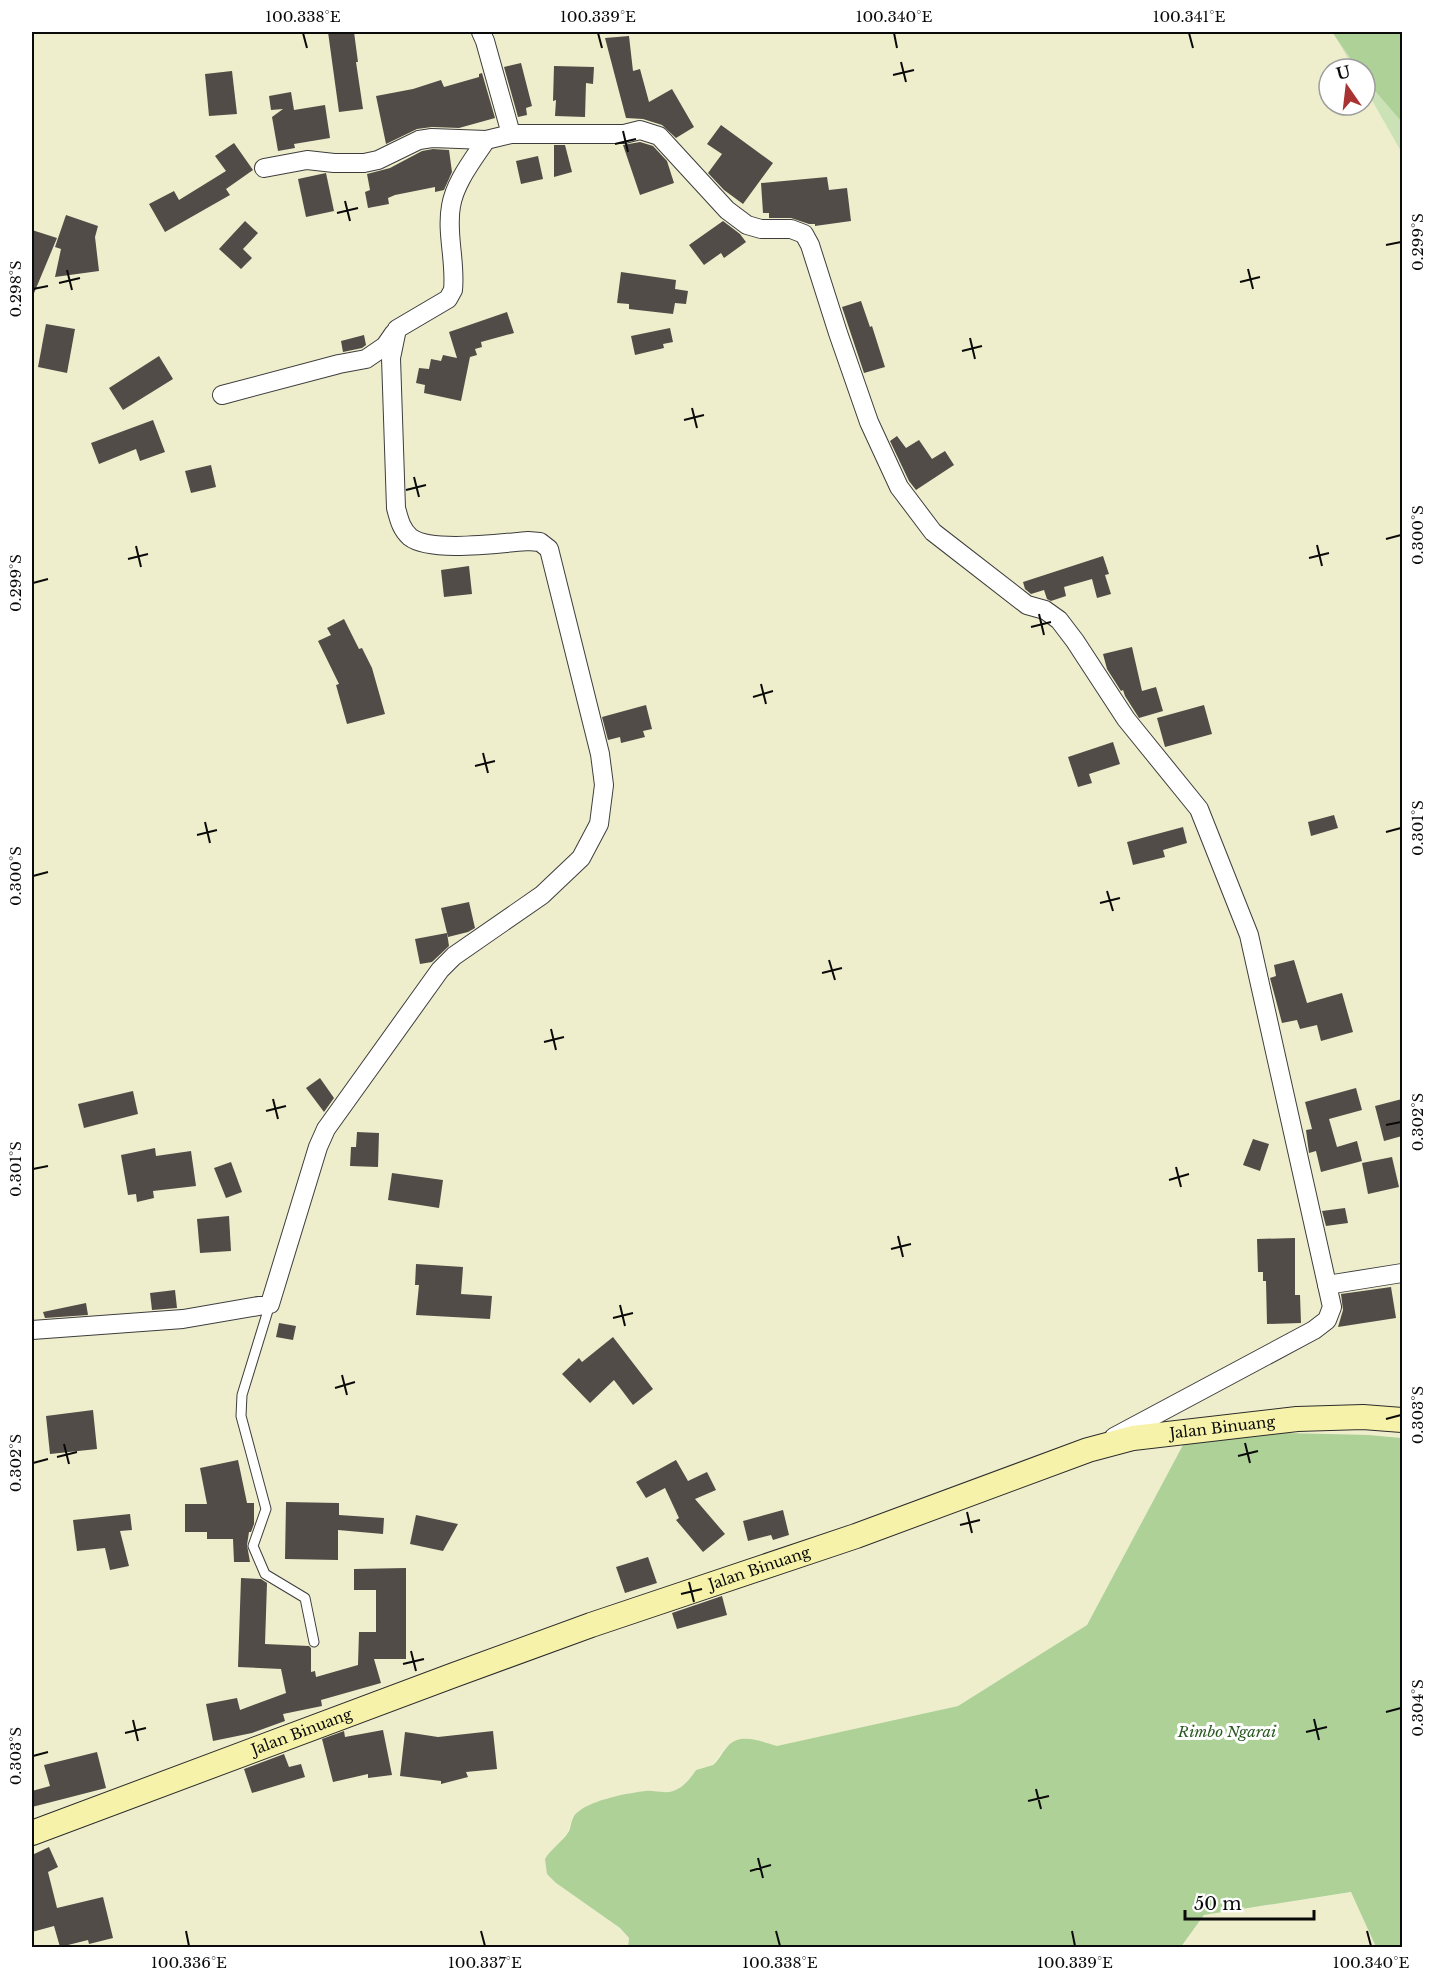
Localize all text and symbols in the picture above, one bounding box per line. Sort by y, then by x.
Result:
text: 100.338°E [265,7,341,26]
text: 100.339°E [560,7,636,26]
text: 100.340°E [856,7,932,26]
text: 100.341°E [1153,7,1225,26]
north arrow [1317,57,1377,117]
text: U [1334,61,1353,84]
text: 0.299°S [1408,213,1427,271]
text: 0.298°S [6,260,25,318]
text: 0.300°S [1408,505,1427,565]
text: 0.299°S [6,554,25,612]
text: 0.301°S [1408,800,1427,856]
text: 0.300°S [6,846,25,906]
text: 0.302°S [1408,1093,1427,1151]
text: 0.301°S [6,1141,25,1197]
text: 0.303°S [1408,1386,1427,1444]
street label: Jalan Binuang [1166,1411,1277,1443]
text: 0.302°S [6,1434,25,1492]
street label: Jalan Binuang [704,1542,814,1595]
text: 0.304°S [1408,1679,1427,1737]
street label: Jalan Binuang [247,1704,356,1760]
park label: Rimbo Ngarai [1177,1722,1277,1741]
text: 0.303°S [6,1727,25,1785]
scale bar [1185,1883,1314,1921]
text: 50 m [1194,1893,1242,1915]
text: 100.336°E [151,1953,227,1972]
text: 100.337°E [448,1953,522,1972]
text: 100.338°E [742,1953,818,1972]
text: 100.339°E [1037,1953,1113,1972]
text: 100.340°E [1333,1953,1409,1972]

